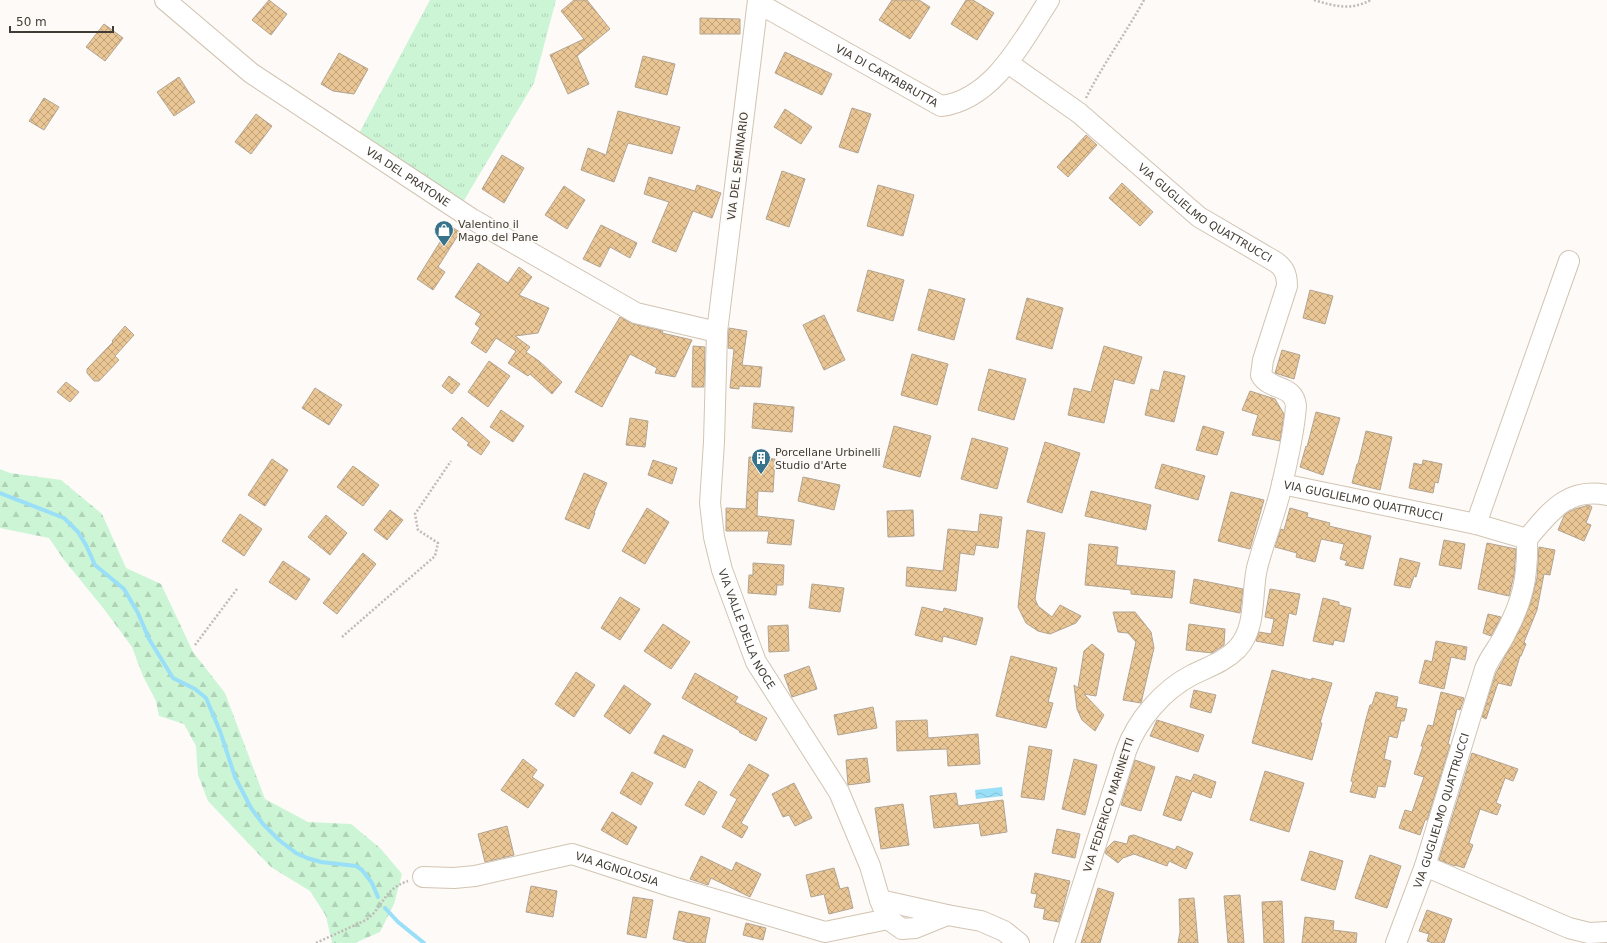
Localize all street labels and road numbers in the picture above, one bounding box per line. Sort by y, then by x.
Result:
street label: VIA DI CARTABRUTTA [833,42,941,110]
street label: VIA DEL SEMINARIO [725,111,751,221]
street label: VIA DEL PRATONE [364,144,453,209]
street label: VIA GUGLIELMO QUATTRUCCI [1135,161,1274,265]
street label: VIA GUGLIELMO QUATTRUCCI [1283,478,1444,523]
street label: VIA VALLE DELLA NOCE [716,567,778,691]
street label: VIA GUGLIELMO QUATTRUCCI [1411,731,1472,890]
street label: VIA FEDERICO MARINETTI [1081,736,1137,874]
street label: VIA AGNOLOSIA [574,849,661,889]

